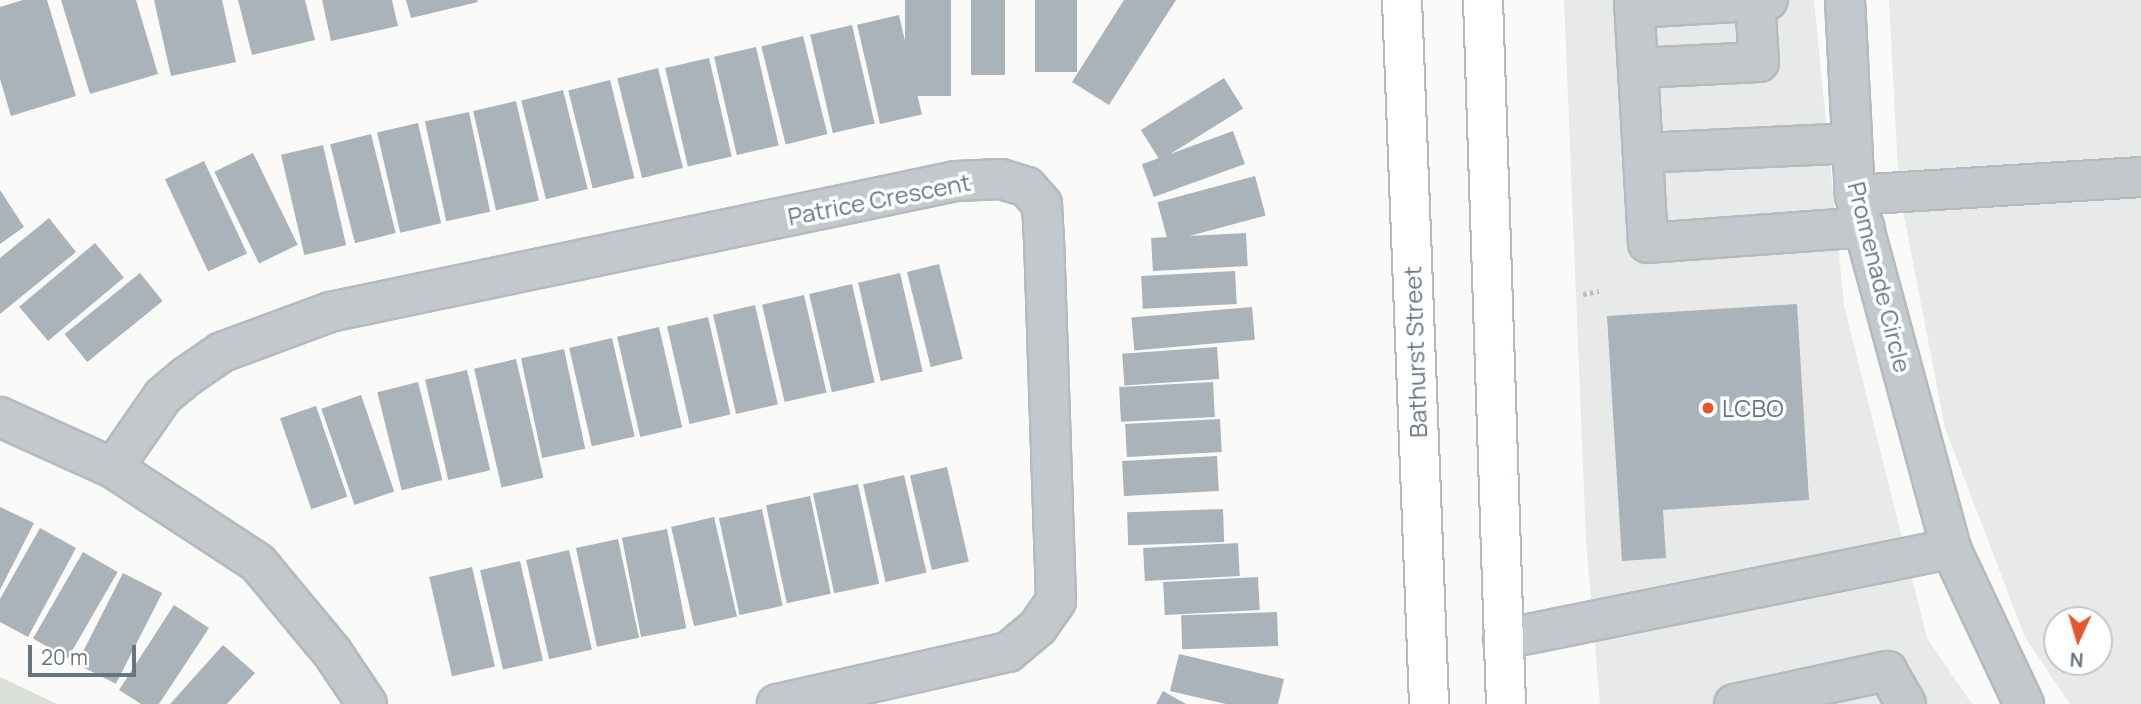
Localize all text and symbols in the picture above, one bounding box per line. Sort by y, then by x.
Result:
street label: Patrice Crescent [785,167,973,231]
street label: Promenade Circle [1842,179,1918,375]
street label: Bathurst Street [1398,266,1432,438]
place label: LCBO [1722,394,1783,422]
marker: LCBO [1700,400,1716,416]
north arrow [2043,606,2113,676]
scale bar [32,630,140,674]
text: 20 m [41,643,88,671]
text: N [2069,647,2084,673]

